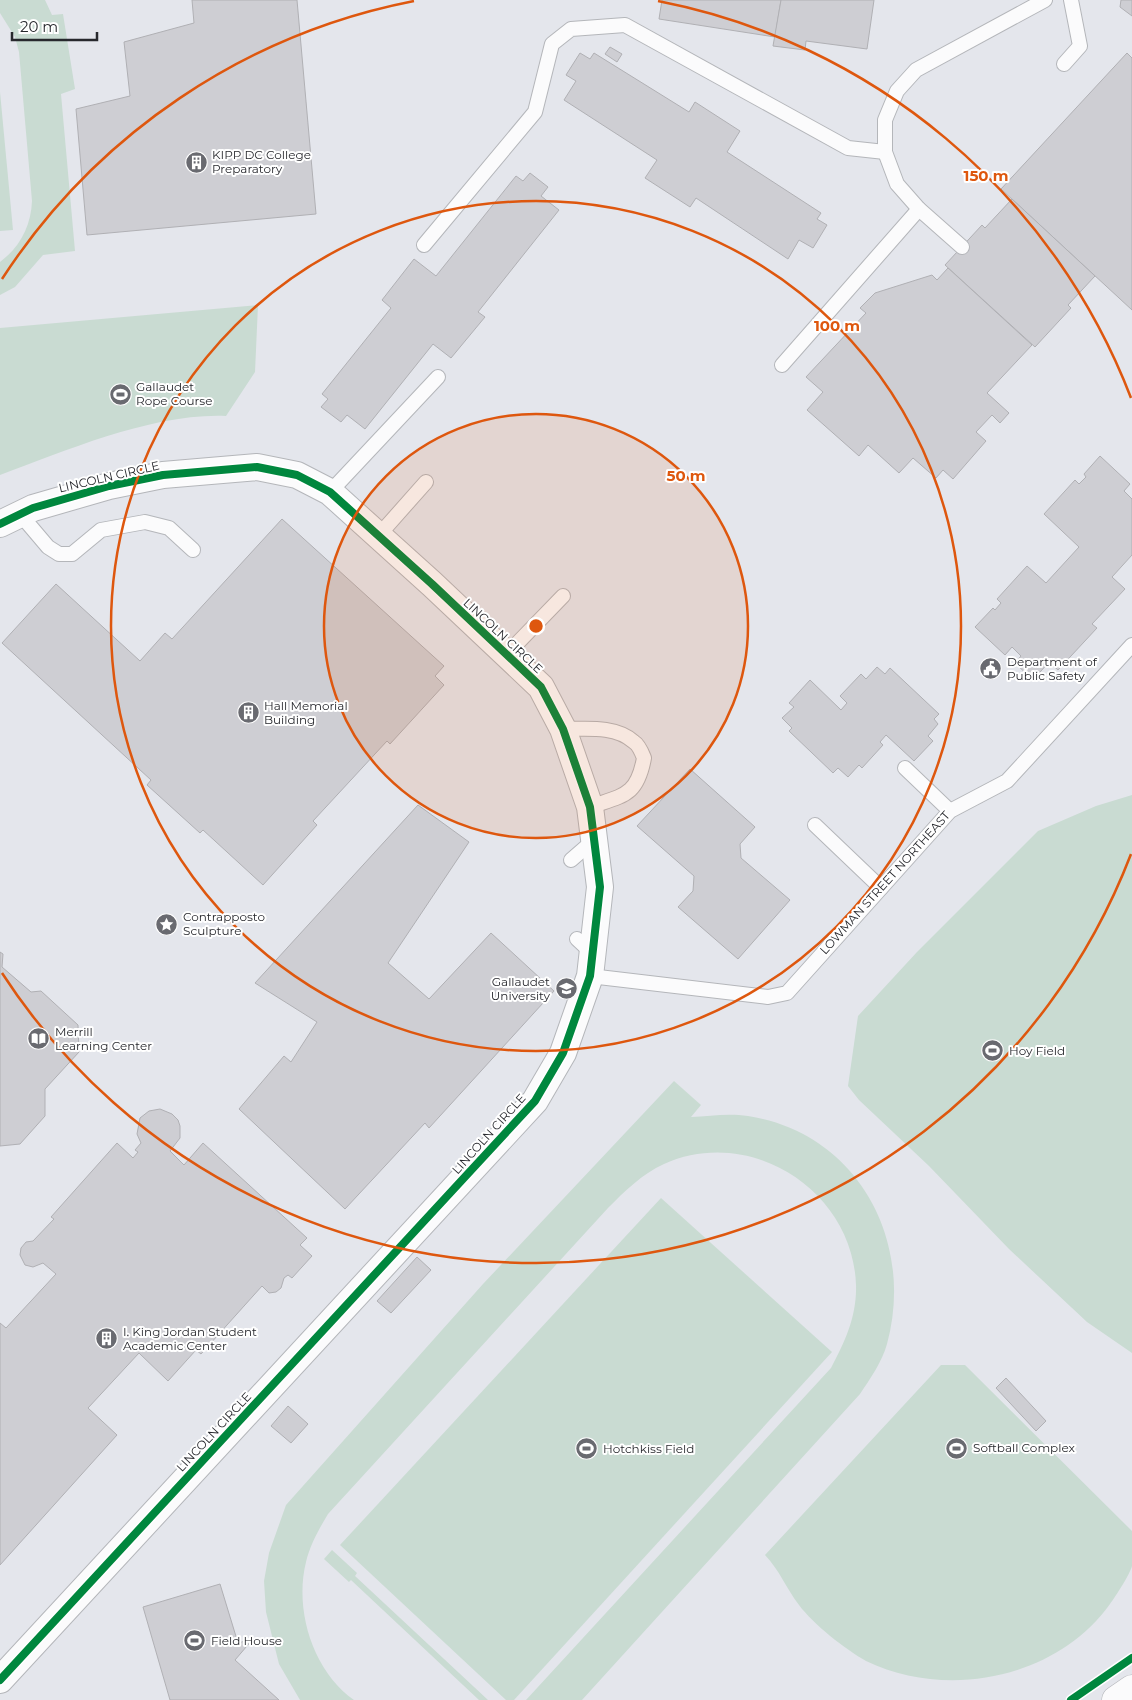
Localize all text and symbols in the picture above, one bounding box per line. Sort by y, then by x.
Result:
scale bar [12,10,98,42]
text: 20 m [20,17,58,36]
place label: KIPP DC College Preparatory [212,147,311,176]
building icon: KIPP DC College Preparatory [184,150,208,174]
text: 150 m [964,166,1008,185]
text: 100 m [814,316,860,335]
place label: Gallaudet Rope Course [136,379,212,408]
sports icon: Gallaudet Rope Course [108,382,132,406]
street label: LINCOLN CIRCLE [57,458,161,495]
text: 50 m [666,466,706,485]
street label: LINCOLN CIRCLE [461,595,546,676]
centre of rings [527,617,545,635]
place label: Department of Public Safety [1007,654,1098,683]
public building icon: Department of Public Safety [979,657,1003,681]
place label: Hall Memorial Building [264,698,348,727]
building icon: Hall Memorial Building [236,701,260,725]
street label: LOWMAN STREET NORTHEAST [816,808,953,957]
place label: Contrapposto Sculpture [183,909,265,938]
place icon: Contrapposto Sculpture [155,912,179,936]
place label: Gallaudet University [491,974,550,1003]
school or university icon: Gallaudet University [554,977,578,1001]
place label: Merrill Learning Center [55,1024,152,1053]
library icon: Merrill Learning Center [27,1027,51,1051]
sports icon: Hoy Field [981,1039,1005,1063]
place label: Hoy Field [1009,1043,1065,1058]
street label: LINCOLN CIRCLE [449,1090,529,1177]
place label: I. King Jordan Student Academic Center [123,1324,257,1353]
building icon: I. King Jordan Student Academic Center [95,1327,119,1351]
street label: LINCOLN CIRCLE [173,1389,254,1474]
sports icon: Softball Complex [945,1436,969,1460]
sports icon: Hotchkiss Field [575,1437,599,1461]
place label: Softball Complex [973,1440,1076,1455]
place label: Hotchkiss Field [603,1441,694,1456]
sports icon: Field House [183,1629,207,1653]
place label: Field House [211,1633,282,1648]

